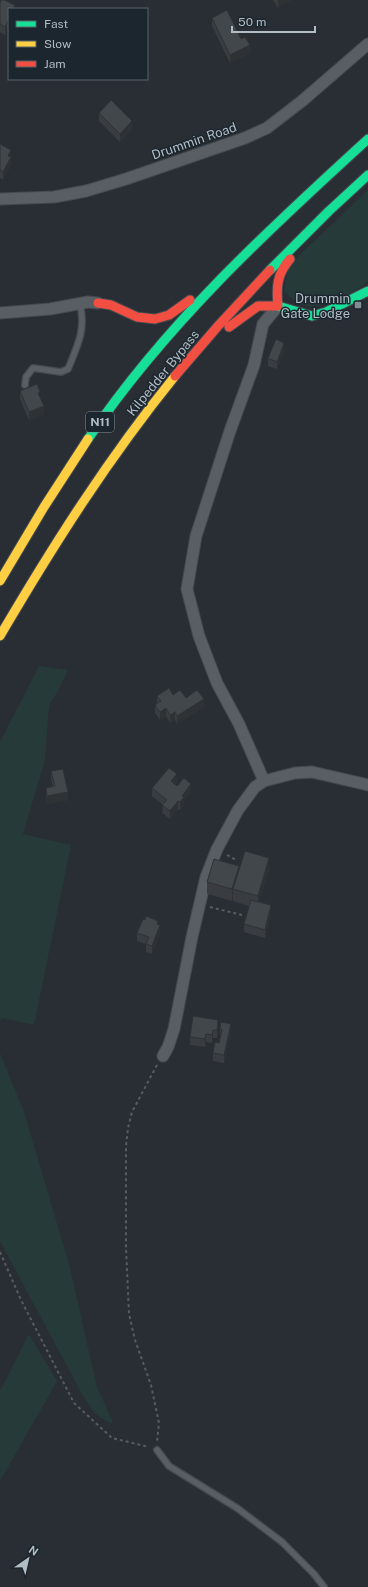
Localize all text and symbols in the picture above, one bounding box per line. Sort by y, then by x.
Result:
legend [8,8,148,80]
scale bar [232,8,315,34]
text: 50 m [238,15,266,29]
text: Fast [44,17,69,31]
text: Slow [44,37,72,51]
text: Jam [44,57,66,71]
street label: Drummin Road [149,119,239,163]
place label: Drummin Gate Lodge [281,291,350,321]
marker: Drummin Gate Lodge [353,300,363,310]
street label: Kilpedder Bypass [124,327,202,419]
road number: N11 [86,412,114,432]
north arrow [8,1539,48,1579]
text: N [27,1543,41,1558]

